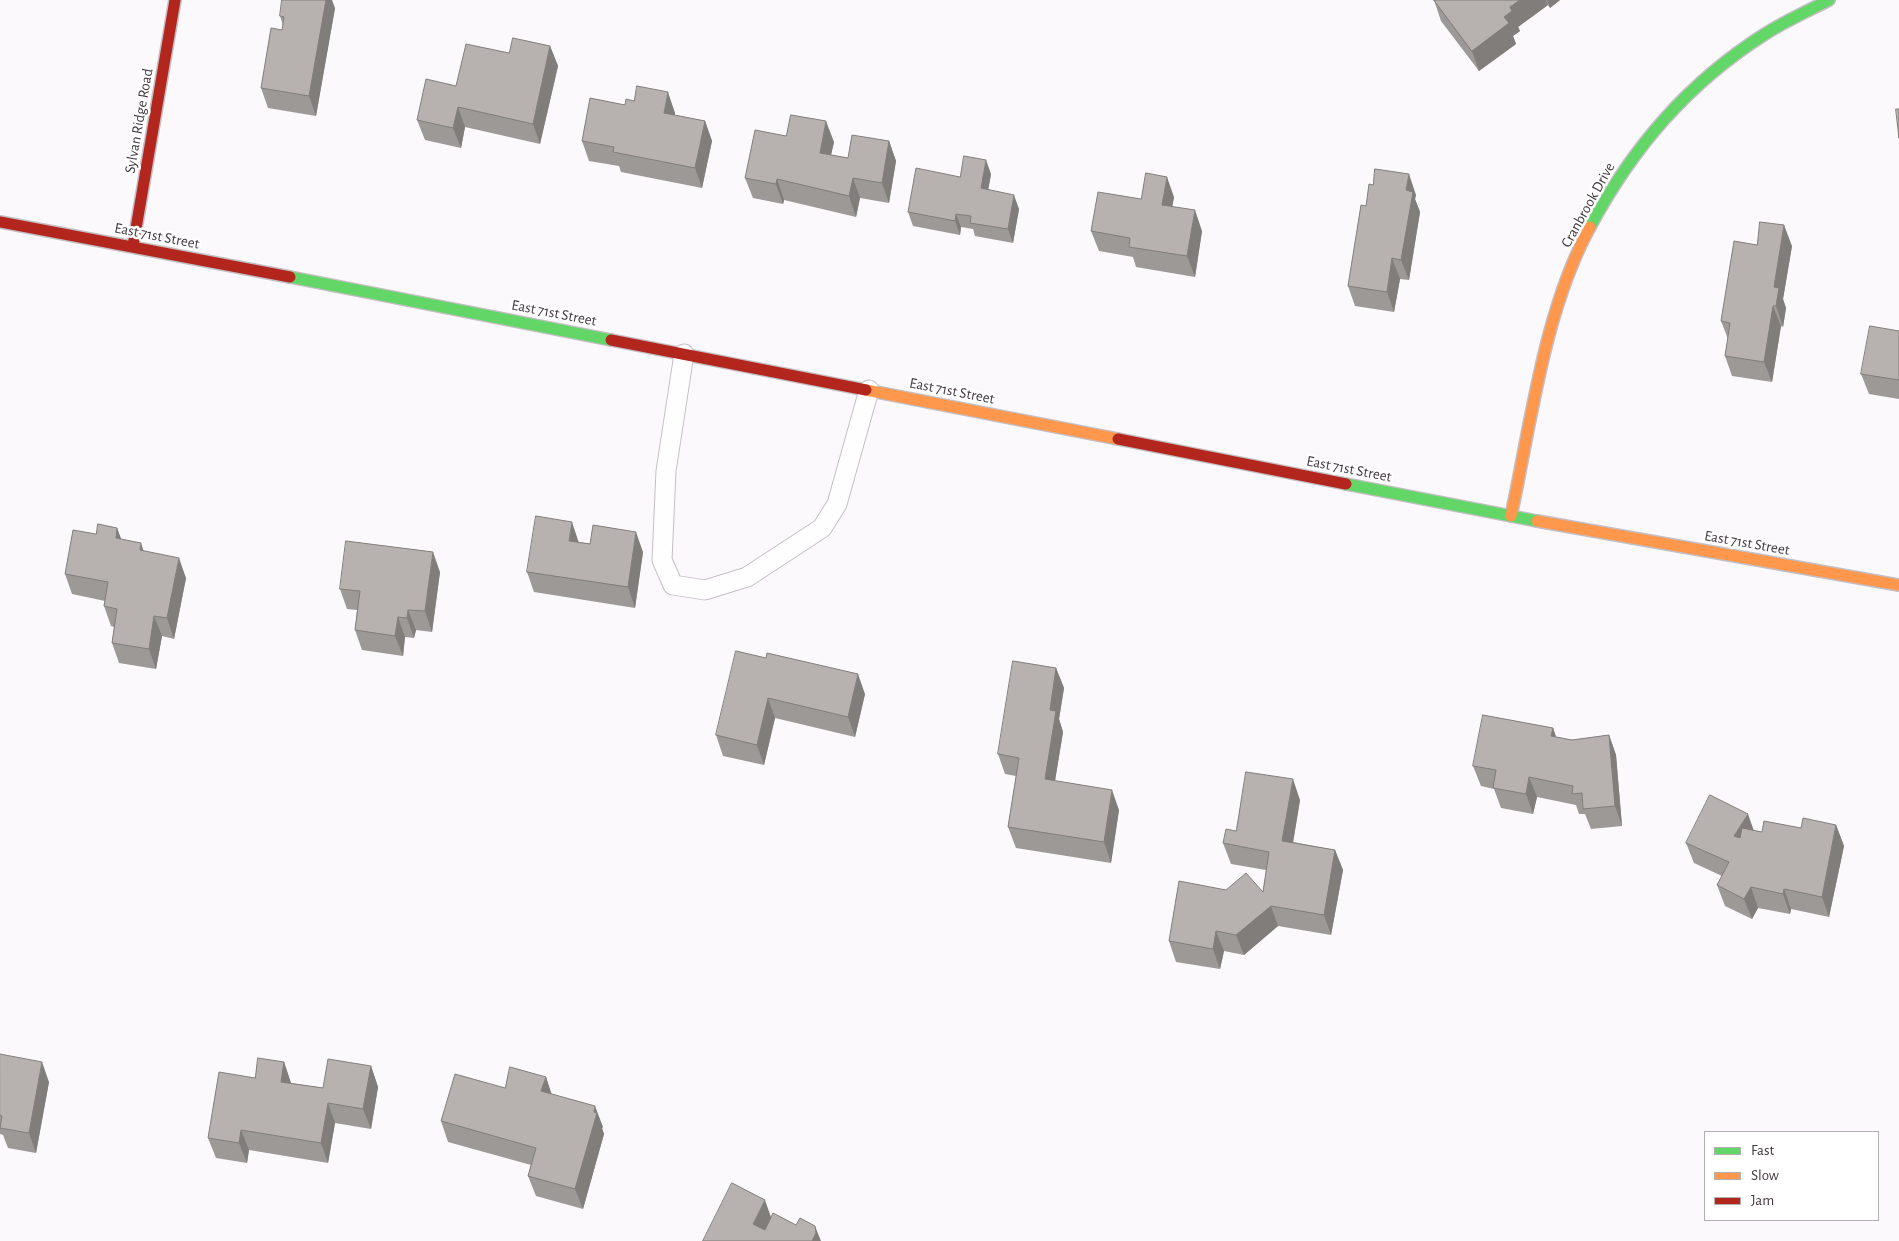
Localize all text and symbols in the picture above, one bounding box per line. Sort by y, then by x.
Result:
street label: Sylvan Ridge Road [121,67,157,175]
street label: Cranbrook Drive [1557,159,1619,251]
street label: East 71st Street [113,219,201,253]
street label: East 71st Street [510,296,598,330]
street label: East 71st Street [908,374,996,408]
street label: East 71st Street [1305,452,1393,486]
street label: East 71st Street [1703,527,1791,559]
legend [1704,1131,1879,1221]
text: Fast [1751,1143,1774,1158]
text: Slow [1751,1168,1779,1183]
text: Jam [1751,1193,1774,1208]

